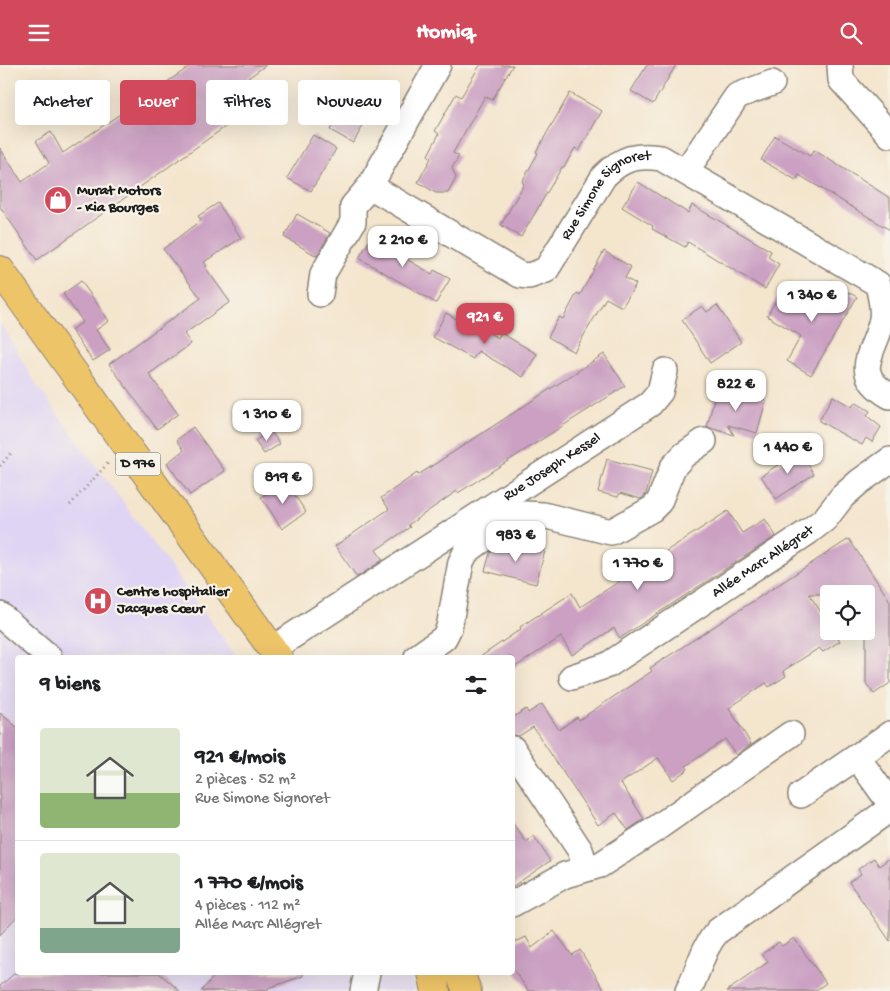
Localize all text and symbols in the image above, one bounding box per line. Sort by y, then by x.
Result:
icon: menu [25,19,53,47]
icon: search [837,19,865,47]
text: Homiq [416,20,474,46]
chip: Acheter [15,80,110,125]
chip: Louer [120,80,196,125]
chip: Filtres [206,80,288,125]
chip: Nouveau [298,80,400,125]
street label: Rue Simone Signoret [558,147,653,244]
place label: Murat Motors - Kia Bourges [77,182,162,217]
shop icon: Murat Motors - Kia Bourges [43,185,73,215]
pin: 2 210 € [357,225,449,268]
text: 2 210 € [379,232,427,251]
pin: 1 340 € [766,281,858,323]
text: 1 340 € [788,287,836,306]
pin: 921 € [450,303,520,345]
text: 921 € [467,309,503,328]
pin: 822 € [701,369,771,412]
text: 822 € [717,376,755,395]
pin: 1 310 € [221,399,313,442]
text: 1 310 € [243,406,291,425]
street label: Rue Joseph Kessel [500,429,604,505]
pin: 1 440 € [742,433,834,475]
text: 1 440 € [764,439,812,458]
road number: D 976 [116,453,160,475]
pin: 819 € [248,463,318,505]
text: 819 € [265,469,301,488]
pin: 983 € [481,521,551,563]
street label: Allée Marc Allégret [709,521,819,602]
text: 983 € [497,527,535,546]
pin: 1 770 € [592,549,684,591]
text: 1 770 € [613,555,663,574]
place label: Centre hospitalier Jacques Cœur [116,583,230,618]
map controls [820,585,875,640]
button: locate [820,585,875,640]
hospital icon: Centre hospitalier Jacques Cœur [83,586,113,616]
icon: filters [462,671,490,699]
text: 9 biens [40,673,100,698]
text: 921 €/mois [195,746,285,771]
icon: home [80,748,140,808]
text: 2 pièces · 52 m² [195,771,296,790]
text: Rue Simone Signoret [195,790,330,809]
text: 1 770 €/mois [195,872,303,897]
icon: home [80,873,140,933]
text: 4 pièces · 112 m² [195,897,300,916]
text: Allée Marc Allégret [195,916,321,935]

